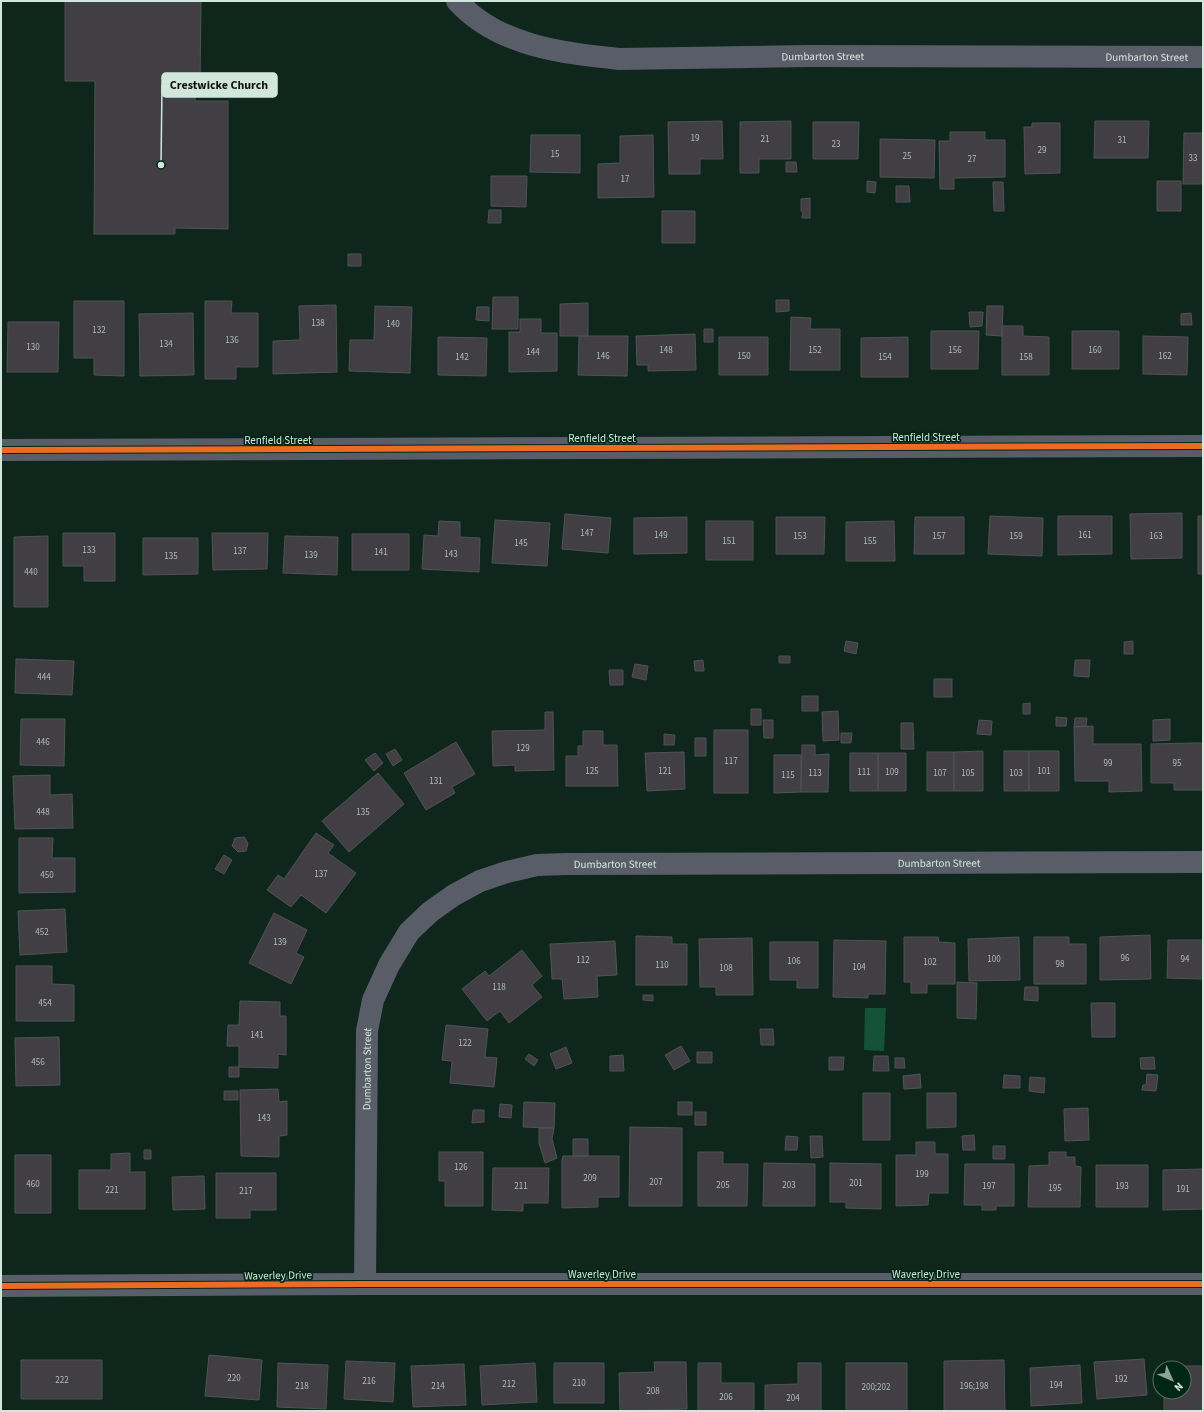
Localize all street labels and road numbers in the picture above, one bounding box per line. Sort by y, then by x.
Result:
street label: Dumbarton Street [781,49,864,64]
street label: Dumbarton Street [1106,50,1188,65]
street label: Renfield Street [892,430,960,445]
street label: Renfield Street [568,431,636,446]
street label: Renfield Street [244,433,312,448]
street label: Dumbarton Street [898,856,981,871]
street label: Dumbarton Street [574,857,657,872]
street label: Dumbarton Street [359,1026,376,1110]
street label: Waverley Drive [244,1267,313,1284]
street label: Waverley Drive [568,1267,636,1282]
street label: Waverley Drive [892,1267,960,1282]

